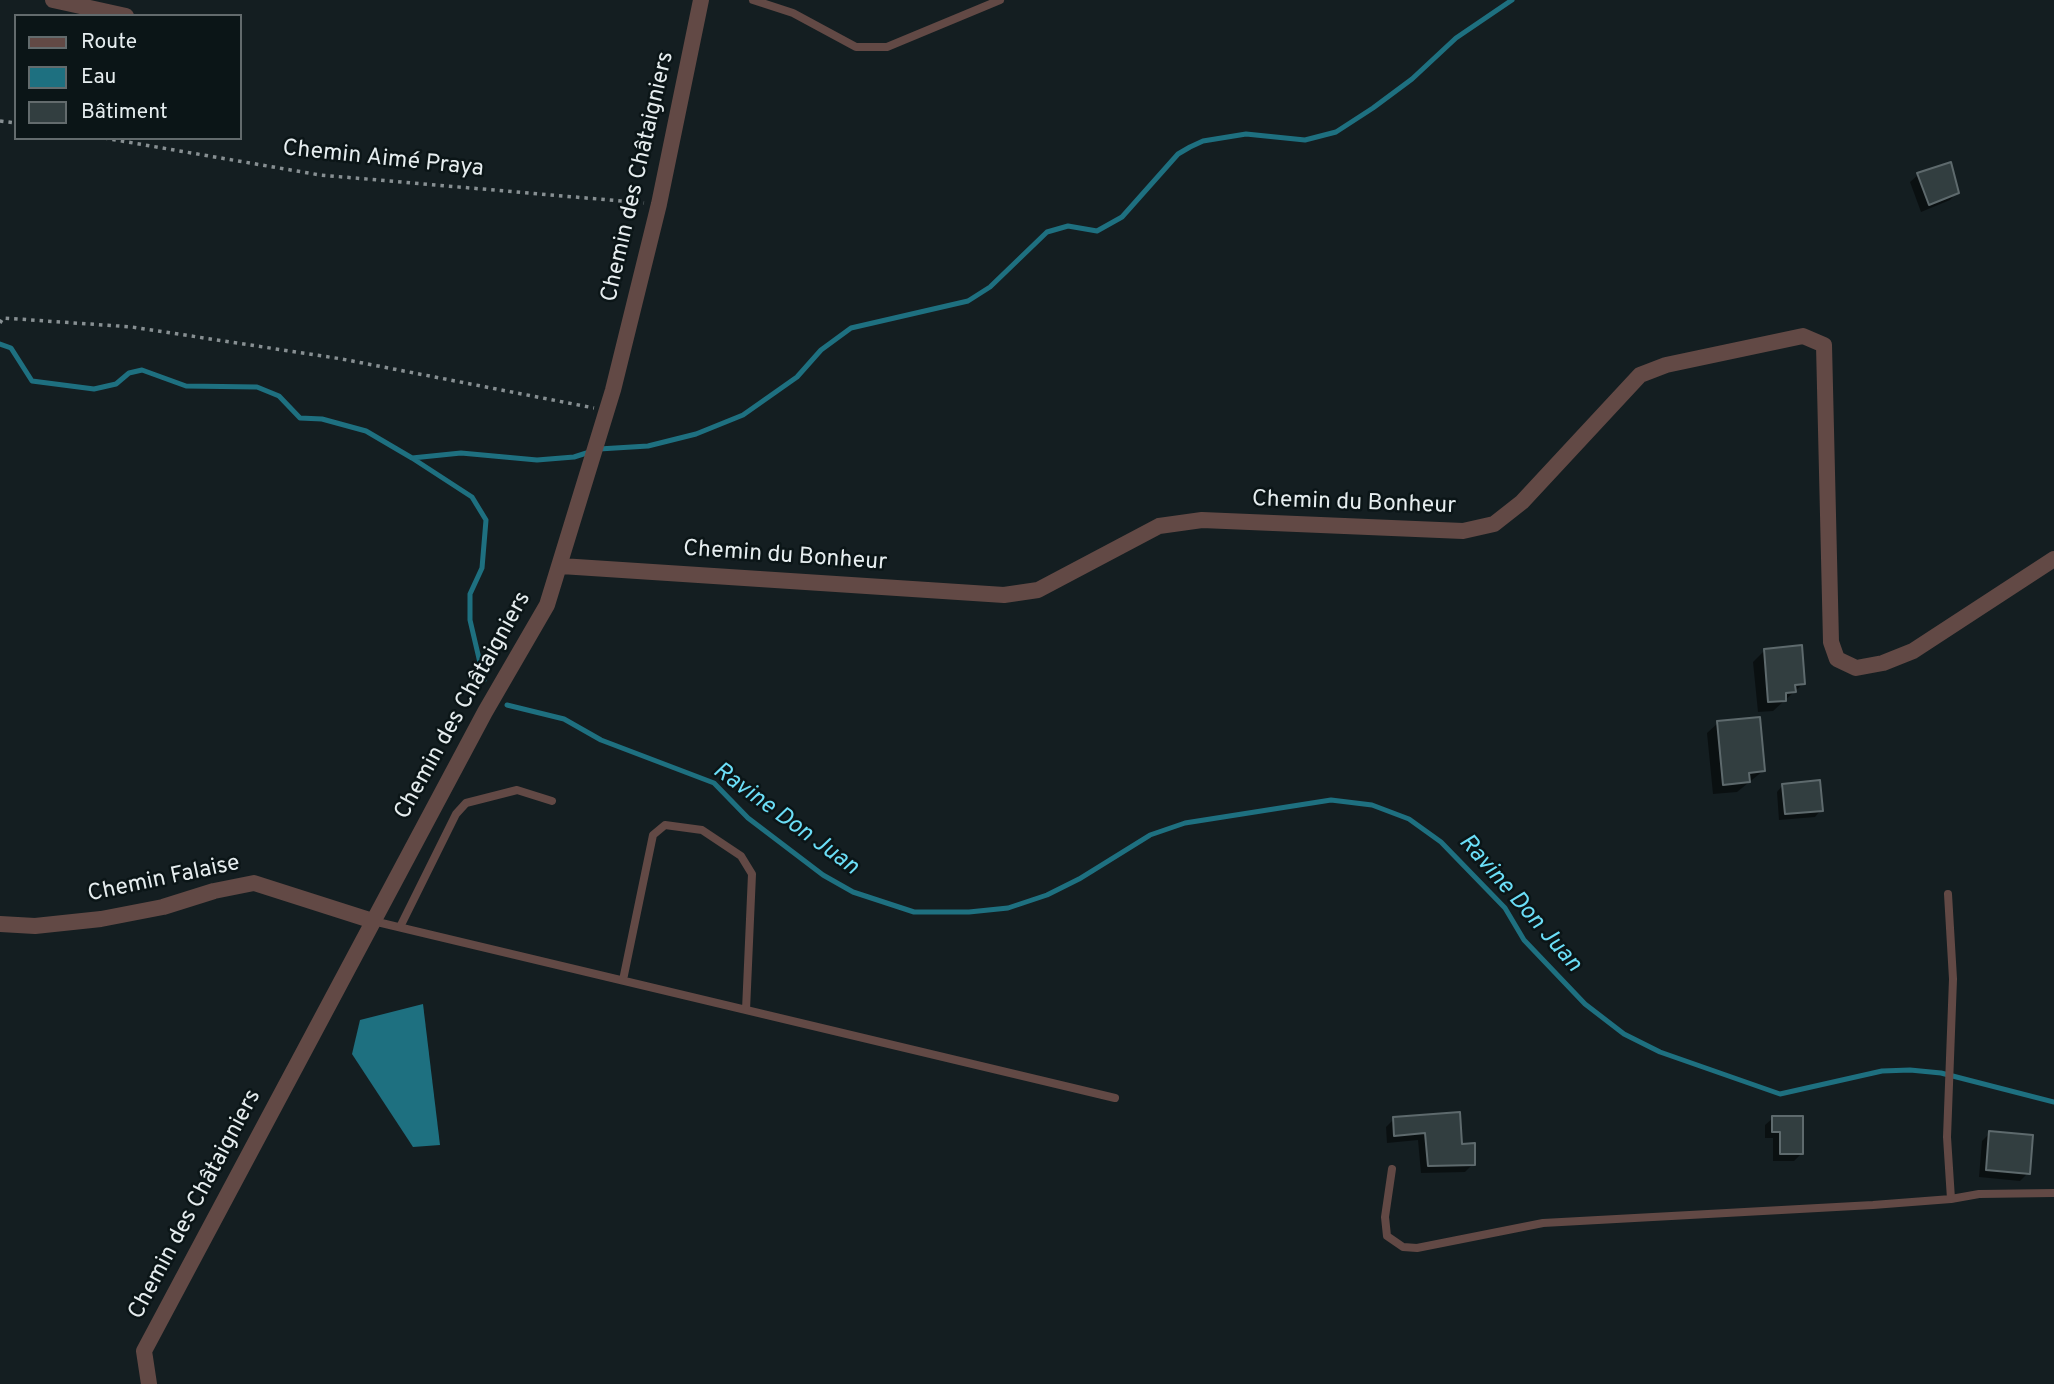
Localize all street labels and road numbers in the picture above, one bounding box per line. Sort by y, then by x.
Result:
street label: Chemin des Châtaigniers [597,49,681,305]
street label: Chemin Aimé Praya [281,136,485,184]
street label: Chemin du Bonheur [1251,487,1457,521]
street label: Chemin du Bonheur [682,536,888,578]
street label: Chemin des Châtaigniers [390,587,538,825]
street label: Chemin Falaise [86,850,242,910]
street label: Chemin des Châtaigniers [124,1085,268,1325]

